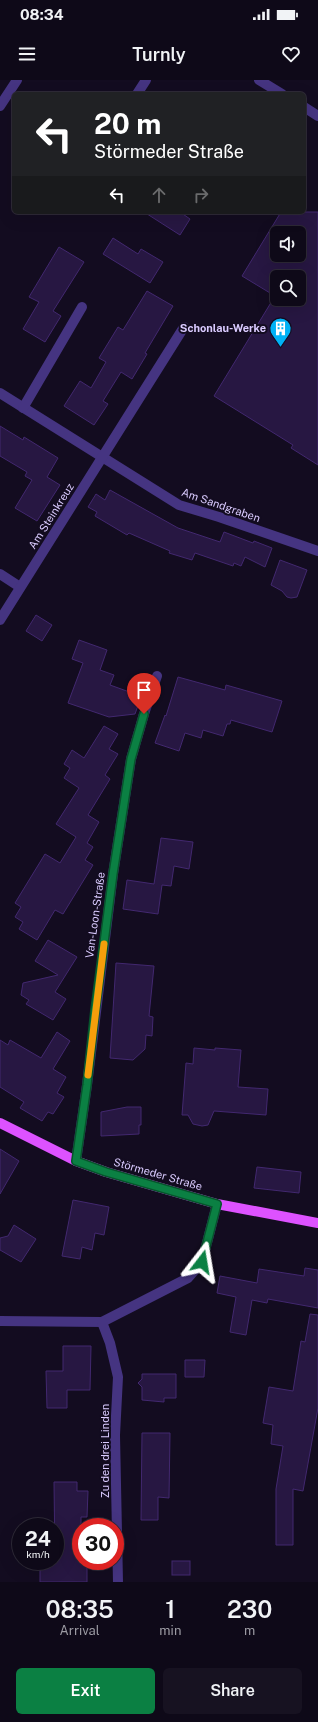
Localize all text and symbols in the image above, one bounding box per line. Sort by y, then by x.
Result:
text: 08:34 [20,6,64,23]
icon: menu [16,43,38,65]
icon: heart [280,43,302,65]
text: Turnly [132,44,186,65]
text: 20 m [94,107,161,140]
icon: left [28,108,80,160]
text: Störmeder Straße [94,141,244,162]
icon: left [106,184,128,206]
icon: ahead [148,184,170,206]
icon: right [190,184,212,206]
map controls [270,226,306,306]
button: sound [270,226,306,262]
button: search [270,270,306,306]
building icon: Schonlau-Werke [268,315,294,348]
place label: Schonlau-Werke [180,322,266,334]
street label: Am Steinkreuz [26,481,76,551]
street label: Am Sandgraben [180,486,262,524]
pin [127,673,161,714]
icon: arrive [133,679,155,701]
street label: Van-Loon-Straße [83,871,107,959]
street label: Störmeder Straße [112,1156,204,1192]
position arrow [181,1241,223,1283]
street label: Zu den drei Linden [99,1404,111,1498]
speed limit sign: 30 [72,1518,124,1570]
text: 24 [25,1527,51,1551]
text: km/h [26,1548,50,1560]
text: 08:35 [46,1595,114,1623]
text: 1 [165,1595,175,1623]
text: 230 [227,1595,272,1623]
text: Arrival [60,1623,100,1638]
text: min [159,1623,181,1638]
text: m [244,1623,255,1638]
button: Exit [16,1668,155,1714]
button: Share [163,1668,302,1714]

